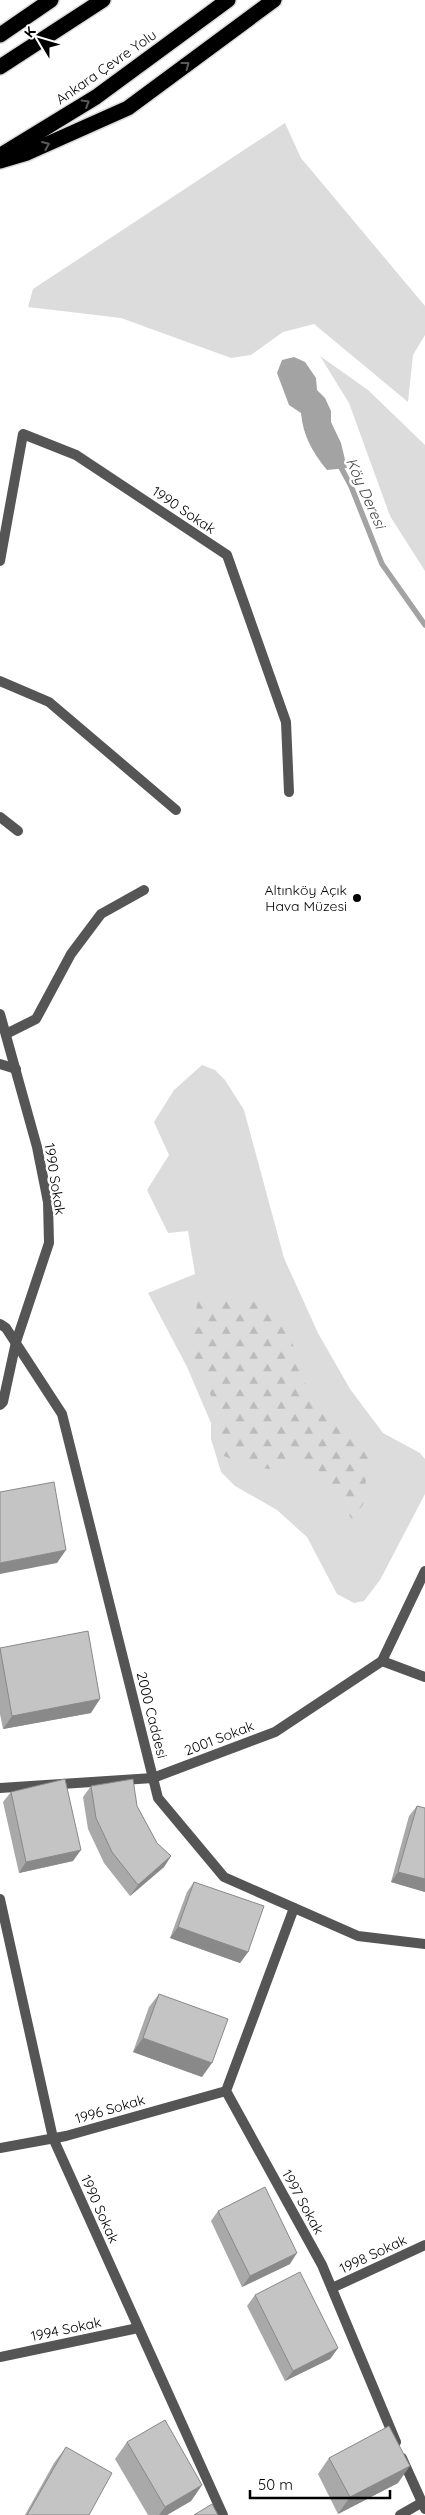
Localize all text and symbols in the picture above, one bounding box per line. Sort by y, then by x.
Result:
north arrow [15,15,65,65]
text: K [20,23,40,41]
street label: Ankara Çevre Yolu [52,26,160,108]
one-way arrow [180,62,190,71]
one-way arrow [81,100,90,109]
one-way arrow [41,141,50,151]
water label: Köy Deresi [342,455,391,533]
street label: 1990 Sokak [149,482,219,538]
place label: Altınköy Açık Hava Müzesi [264,881,347,915]
marker: Altınköy Açık Hava Müzesi [351,892,363,904]
street label: 1990 Sokak [40,1142,70,1216]
street label: 2000 Caddesi [133,1670,171,1760]
street label: 2001 Sokak [182,1716,256,1760]
street label: 1996 Sokak [73,2090,147,2128]
street label: 1997 Sokak [278,2167,328,2237]
street label: 1990 Sokak [77,2172,123,2246]
street label: 1998 Sokak [337,2231,409,2277]
street label: 1994 Sokak [29,2313,103,2345]
scale bar [250,2468,390,2500]
text: 50 m [258,2475,293,2494]

